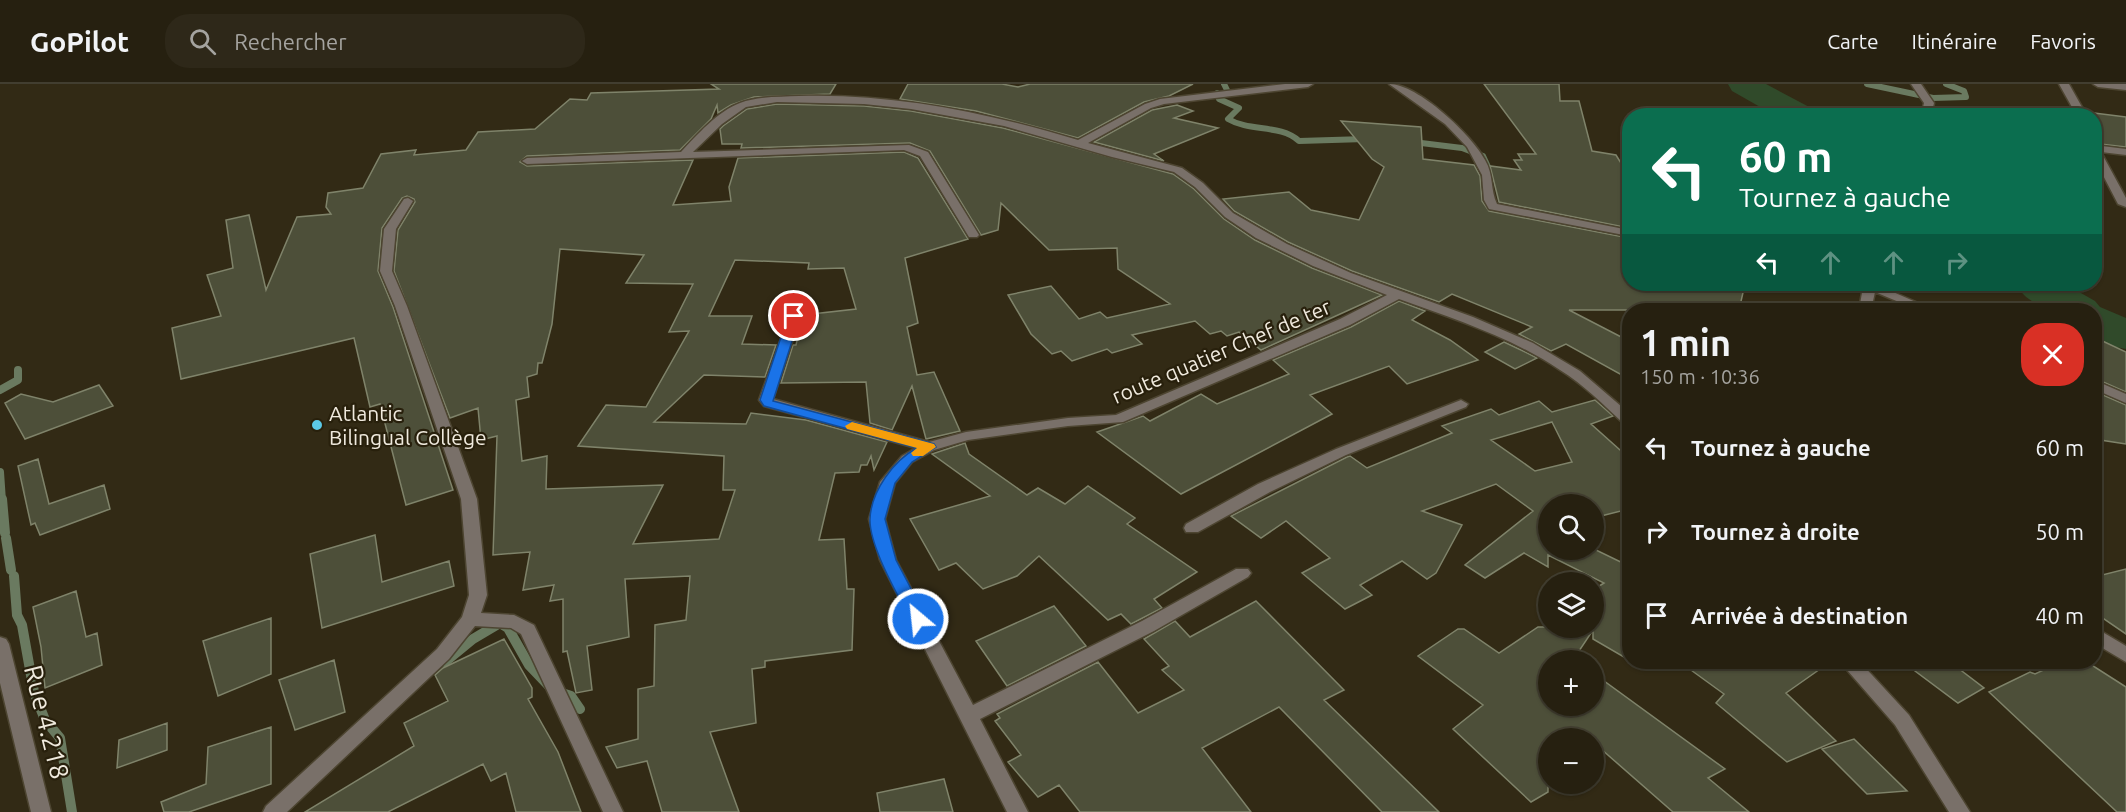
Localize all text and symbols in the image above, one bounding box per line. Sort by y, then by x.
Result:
search box [165,14,585,68]
icon: search [186,25,219,58]
text: GoPilot [30,26,129,57]
text: Rechercher [234,29,347,54]
text: Carte [1827,29,1879,53]
text: Itinéraire [1912,29,1997,53]
text: Favoris [2030,29,2096,53]
icon: left [1640,132,1718,210]
text: 60 m [1739,133,1833,180]
text: Tournez à gauche [1739,182,1951,212]
icon: left [1751,246,1784,279]
icon: ahead [1814,246,1847,279]
icon: ahead [1877,246,1910,279]
icon: right [1940,246,1973,279]
pin [768,290,819,341]
street label: route quatier Chef de ter [1108,294,1334,408]
icon: arrive [777,299,810,332]
text: 1 min [1640,322,1731,363]
button: close [2021,323,2084,386]
text: 150 m · 10:36 [1640,365,1760,388]
place label: Atlantic Bilingual Collège [329,401,487,449]
marker: Atlantic Bilingual Collège [310,418,324,432]
icon: left [1640,431,1673,464]
text: Tournez à gauche [1691,435,1871,460]
text: 60 m [2035,435,2084,460]
map controls [1538,494,1604,794]
button: search [1538,494,1604,560]
icon: right [1640,515,1673,548]
text: Tournez à droite [1691,519,1860,544]
text: 50 m [2035,519,2084,544]
button: layers [1538,572,1604,638]
position arrow [886,587,950,651]
icon: arrive [1640,599,1673,632]
text: Arrivée à destination [1691,603,1908,628]
text: 40 m [2035,603,2084,628]
button: + [1538,650,1604,716]
street label: Rue 4.218 [19,662,75,782]
button: − [1538,728,1604,794]

